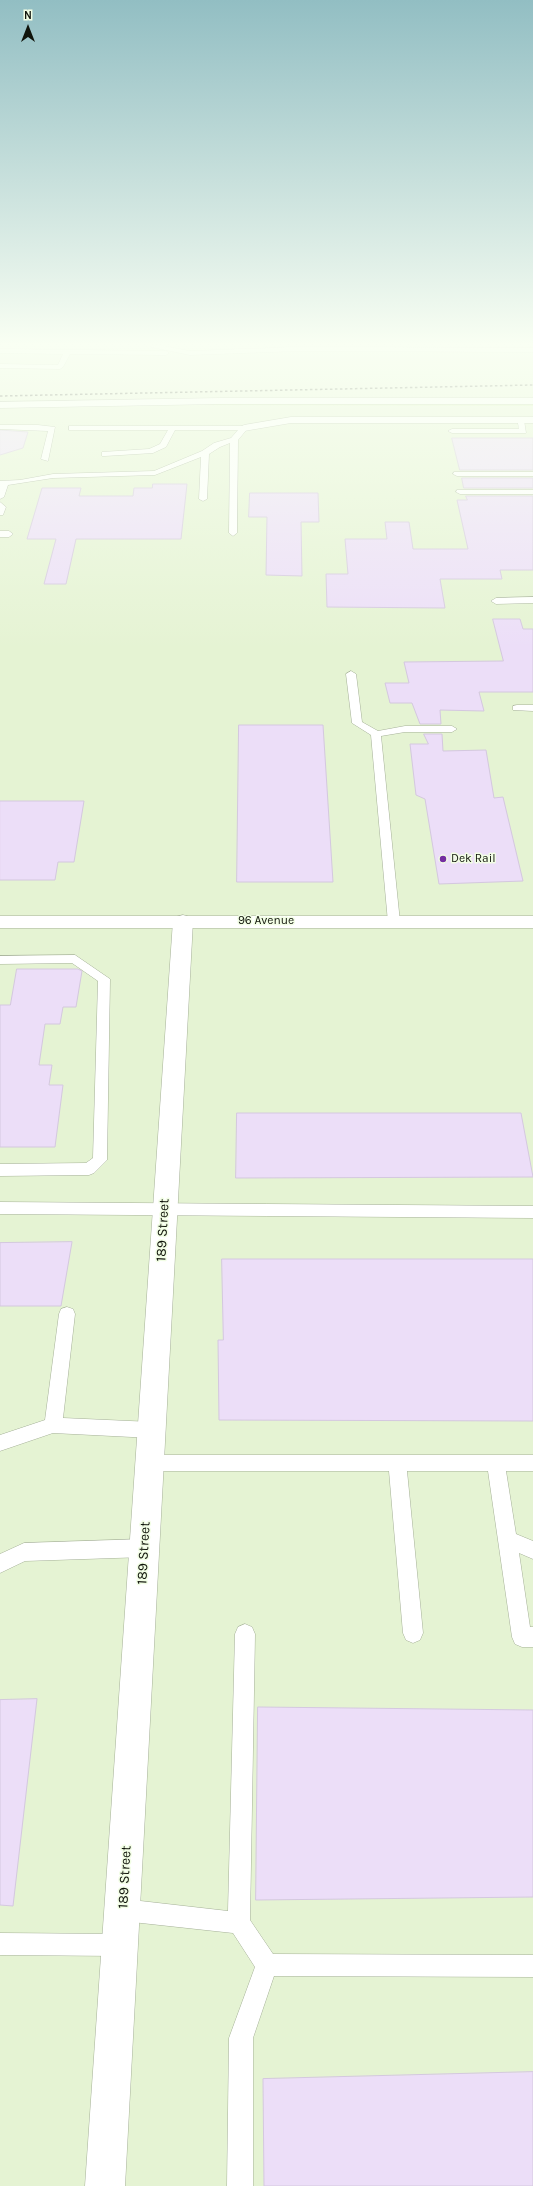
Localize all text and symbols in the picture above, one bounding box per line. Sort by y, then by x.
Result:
north arrow [8,8,48,48]
text: N [24,9,32,22]
place label: Dek Rail [451,852,496,866]
marker: Dek Rail [438,854,448,864]
street label: 96 Avenue [238,914,294,928]
street label: 189 Street [153,1198,173,1262]
street label: 189 Street [134,1521,154,1585]
street label: 189 Street [115,1845,135,1909]

